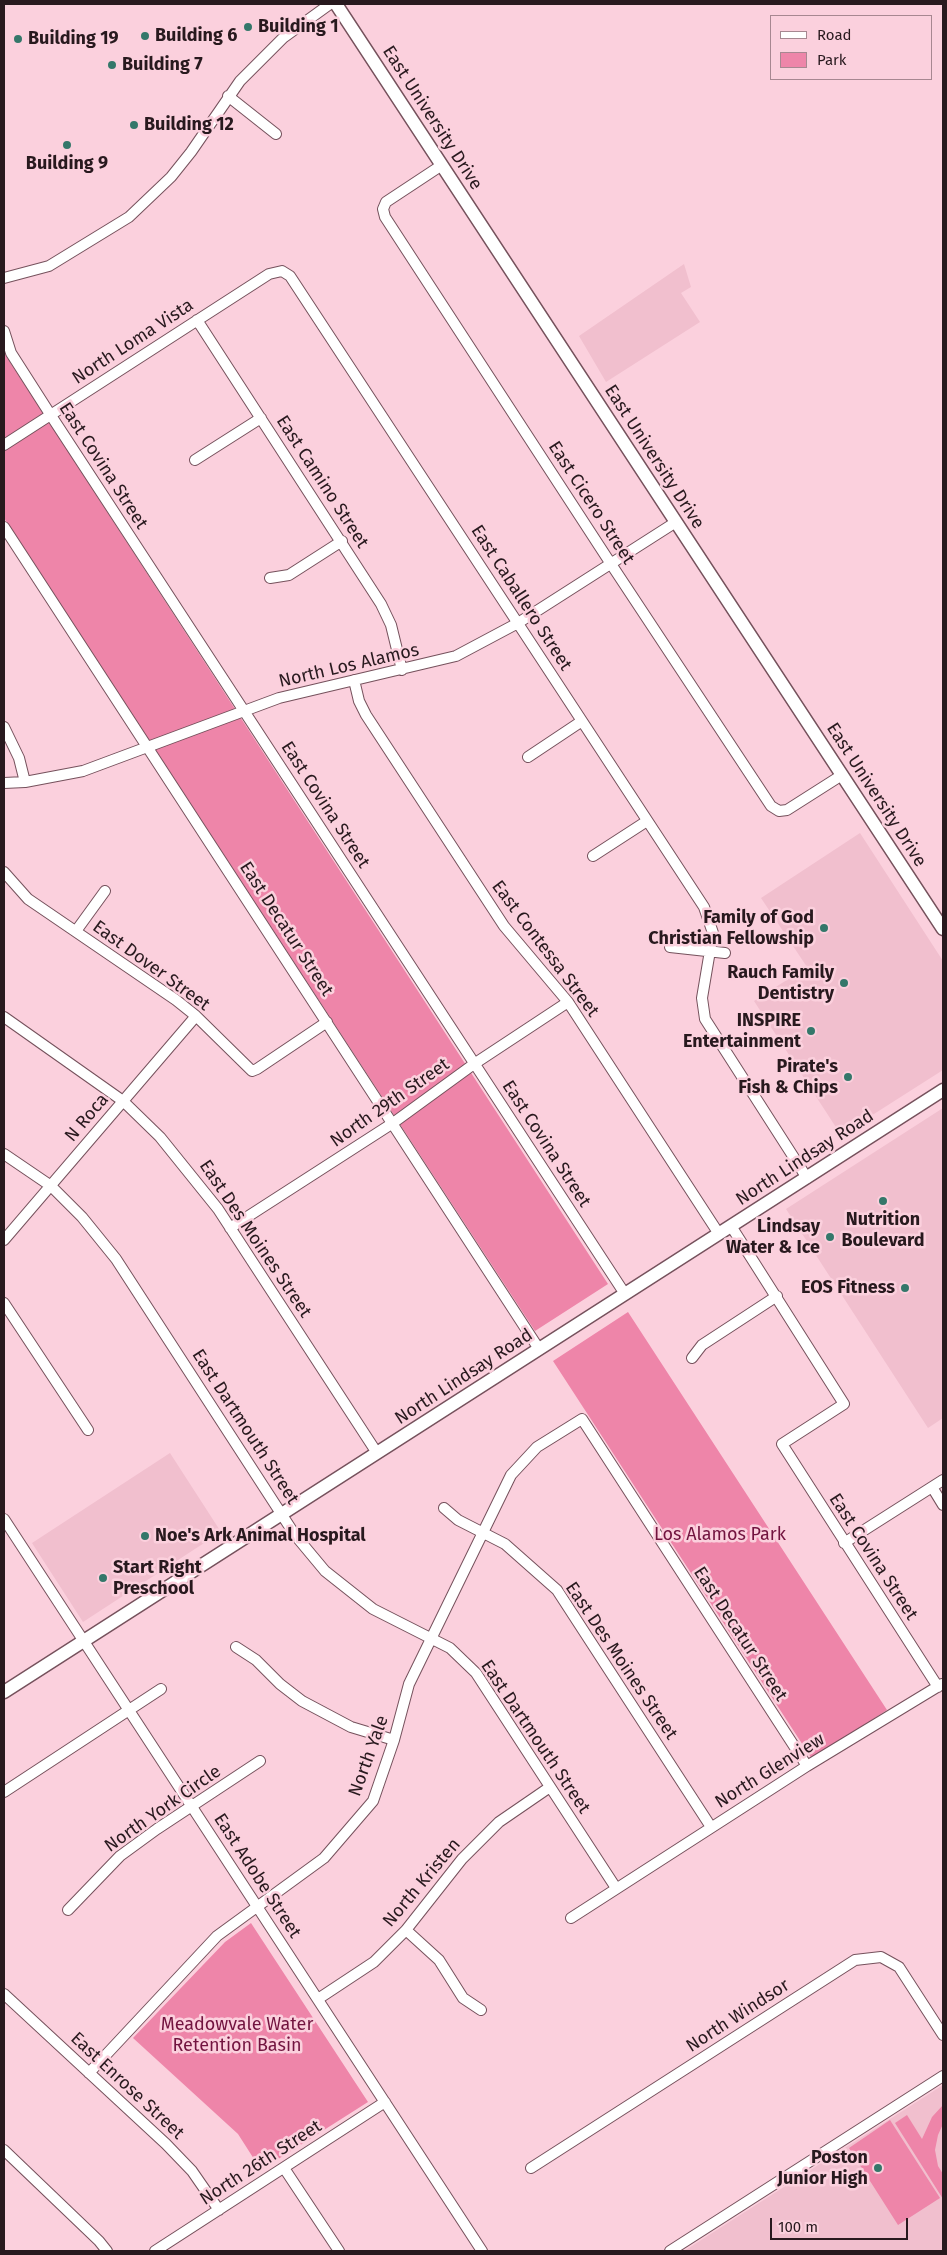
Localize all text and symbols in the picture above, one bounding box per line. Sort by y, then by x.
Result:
legend [770,15,932,80]
place label: Building 1 [258,16,339,38]
marker: Building 1 [242,21,254,33]
place label: Building 6 [155,25,237,47]
text: Road [817,26,852,44]
place label: Building 19 [28,28,119,50]
marker: Building 6 [139,30,151,42]
marker: Building 19 [12,33,24,45]
street label: East University Drive [377,42,487,194]
text: Park [817,51,847,69]
place label: Building 7 [122,54,203,76]
marker: Building 7 [106,59,118,71]
place label: Building 12 [144,114,234,136]
marker: Building 12 [128,119,140,131]
marker: Building 9 [61,139,73,151]
place label: Building 9 [26,153,108,175]
street label: North Loma Vista [68,295,198,389]
street label: East University Drive [599,381,709,533]
street label: East Covina Street [54,399,152,533]
street label: East Camino Street [271,412,373,552]
street label: East Cicero Street [543,437,639,569]
street label: East Caballero Street [466,521,576,675]
street label: North Los Alamos [277,639,421,693]
street label: East University Drive [821,719,931,871]
street label: East Covina Street [276,738,374,872]
street label: East Decatur Street [235,858,337,1000]
street label: East Contessa Street [487,876,603,1022]
place label: Family of God Christian Fellowship [648,907,814,950]
street label: East Dover Street [88,916,214,1016]
marker: Family of God Christian Fellowship [818,922,830,934]
place label: Rauch Family Dentistry [727,962,834,1004]
marker: Rauch Family Dentistry [838,977,850,989]
place label: INSPIRE Entertainment [683,1010,801,1052]
marker: INSPIRE Entertainment [805,1025,817,1037]
street label: North 29th Street [326,1054,454,1152]
place label: Pirate's Fish & Chips [738,1056,838,1098]
marker: Pirate's Fish & Chips [842,1071,854,1083]
street label: East Covina Street [497,1077,595,1211]
street label: N Roca [61,1089,113,1147]
street label: North Lindsay Road [732,1105,878,1211]
street label: East Des Moines Street [194,1156,316,1322]
marker: Nutrition Boulevard [877,1195,889,1207]
place label: Nutrition Boulevard [841,1209,925,1252]
place label: Lindsay Water & Ice [726,1216,820,1258]
marker: Lindsay Water & Ice [824,1231,836,1243]
place label: EOS Fitness [801,1277,895,1299]
marker: EOS Fitness [899,1282,911,1294]
street label: North Lindsay Road [391,1324,537,1430]
street label: East Dartmouth Street [187,1345,303,1509]
street label: East Covina Street [824,1490,922,1624]
park label: Los Alamos Park [654,1524,786,1546]
place label: Noe's Ark Animal Hospital [155,1525,366,1547]
marker: Noe's Ark Animal Hospital [139,1530,151,1542]
place label: Start Right Preschool [113,1557,202,1600]
street label: East Decatur Street [689,1563,791,1705]
marker: Start Right Preschool [97,1572,109,1584]
street label: East Des Moines Street [560,1578,682,1744]
street label: East Dartmouth Street [476,1656,594,1818]
street label: North Yale [344,1713,394,1799]
street label: North Glenview [711,1729,829,1813]
street label: North York Circle [101,1761,225,1857]
street label: East Adobe Street [209,1810,305,1942]
street label: North Kristen [379,1834,465,1932]
street label: North Windsor [682,1975,794,2057]
park label: Meadowvale Water Retention Basin [161,2014,313,2056]
street label: East Enrose Street [66,2028,188,2144]
street label: North 26th Street [196,2116,326,2210]
place label: Poston Junior High [777,2147,868,2190]
marker: Poston Junior High [872,2162,884,2174]
scale bar [772,2208,910,2240]
text: 100 m [778,2218,818,2236]

